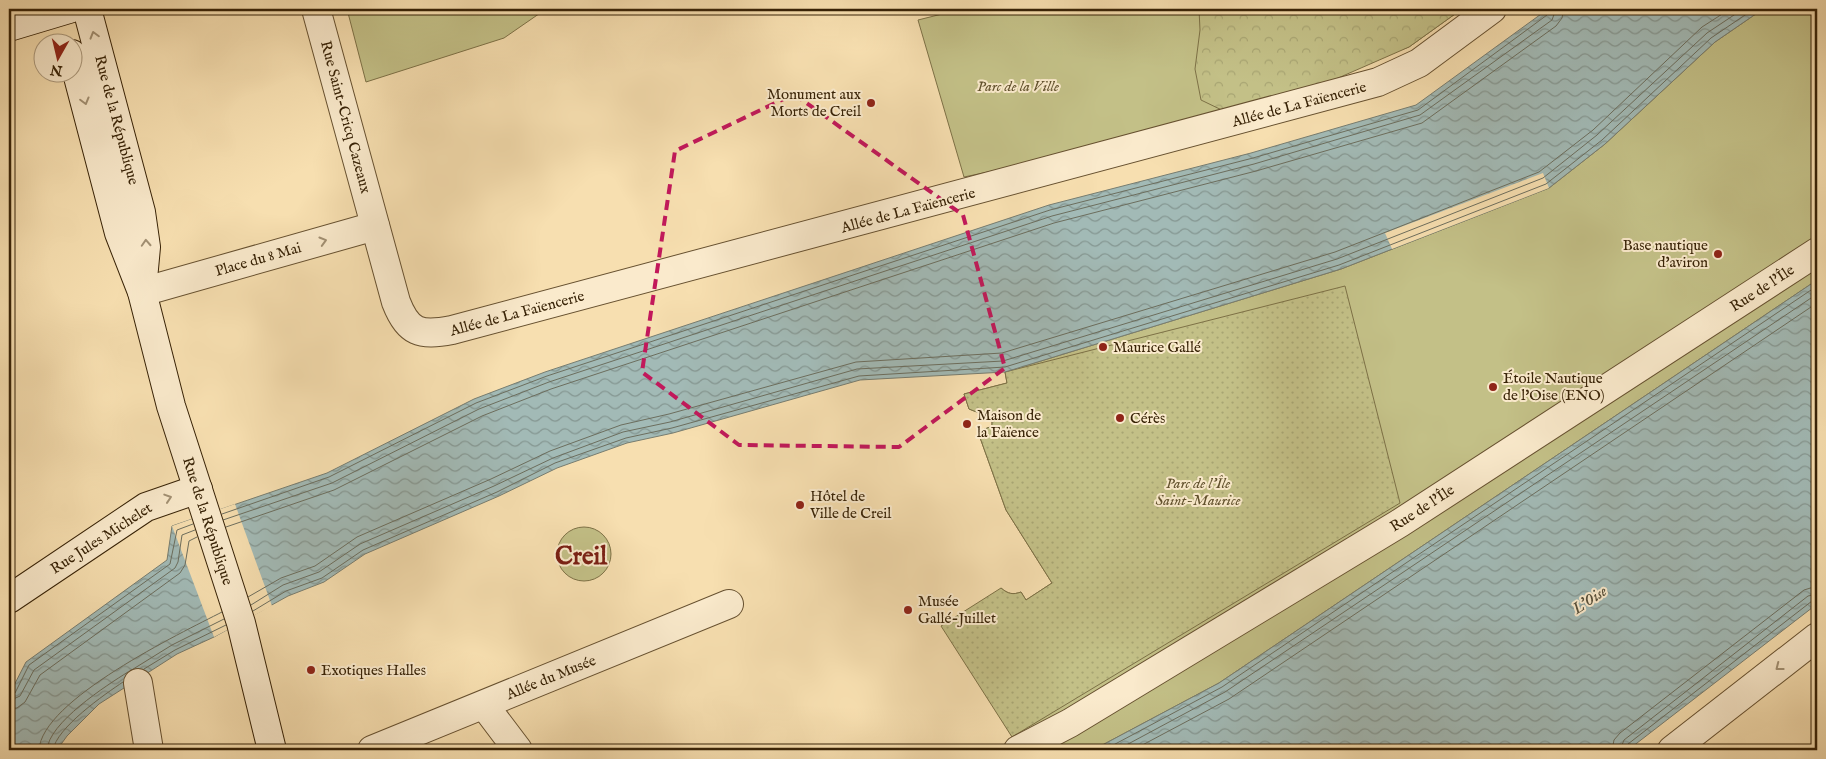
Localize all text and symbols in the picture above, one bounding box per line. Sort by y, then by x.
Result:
one-way arrow [90,31,100,39]
north arrow [32,32,82,82]
street label: Rue Saint-Cricq Cazeaux [316,39,375,196]
street label: Rue de la République [90,53,143,187]
text: N [49,60,65,80]
park label: Parc de la Ville [977,77,1059,96]
street label: Allée de La Faïencerie [1229,77,1368,132]
place label: Monument aux Morts de Creil [767,85,862,121]
one-way arrow [79,96,90,105]
marker: Monument aux Morts de Creil [865,97,877,109]
street label: Allée de La Faïencerie [838,183,977,238]
one-way arrow [319,236,327,246]
place label: Base nautique d'aviron [1623,236,1708,272]
street label: Place du 8 Mai [213,238,303,281]
one-way arrow [140,239,151,247]
marker: Base nautique d'aviron [1712,248,1724,260]
street label: Rue de l'Île [1726,261,1798,316]
street label: Allée de La Faïencerie [447,286,586,341]
place label: Maurice Gallé [1113,338,1201,357]
marker: Maurice Gallé [1097,341,1109,353]
place label: Étoile Nautique de l'Oise (ENO) [1503,369,1605,405]
marker: Étoile Nautique de l'Oise (ENO) [1487,381,1499,393]
place label: Maison de la Faïence [977,406,1041,442]
place label: Cérès [1130,409,1165,428]
marker: Cérès [1114,412,1126,424]
marker: Maison de la Faïence [961,418,973,430]
street label: Rue de la République [178,455,237,588]
park label: Parc de l'Île Saint-Maurice [1156,474,1240,510]
street label: Rue de l'Île [1386,481,1458,536]
place label: Hôtel de Ville de Creil [809,487,892,523]
one-way arrow [163,494,171,504]
street label: Rue Jules Michelet [47,498,156,578]
marker: Hôtel de Ville de Creil [794,499,806,511]
district label: Creil [555,541,608,573]
water label: L'Oise [1568,581,1612,620]
place label: Musée Gallé-Juillet [918,592,996,628]
marker: Musée Gallé-Juillet [902,604,914,616]
street label: Allée du Musée [503,651,599,704]
place label: Exotiques Halles [321,661,426,680]
one-way arrow [1776,661,1785,669]
marker: Exotiques Halles [305,664,317,676]

